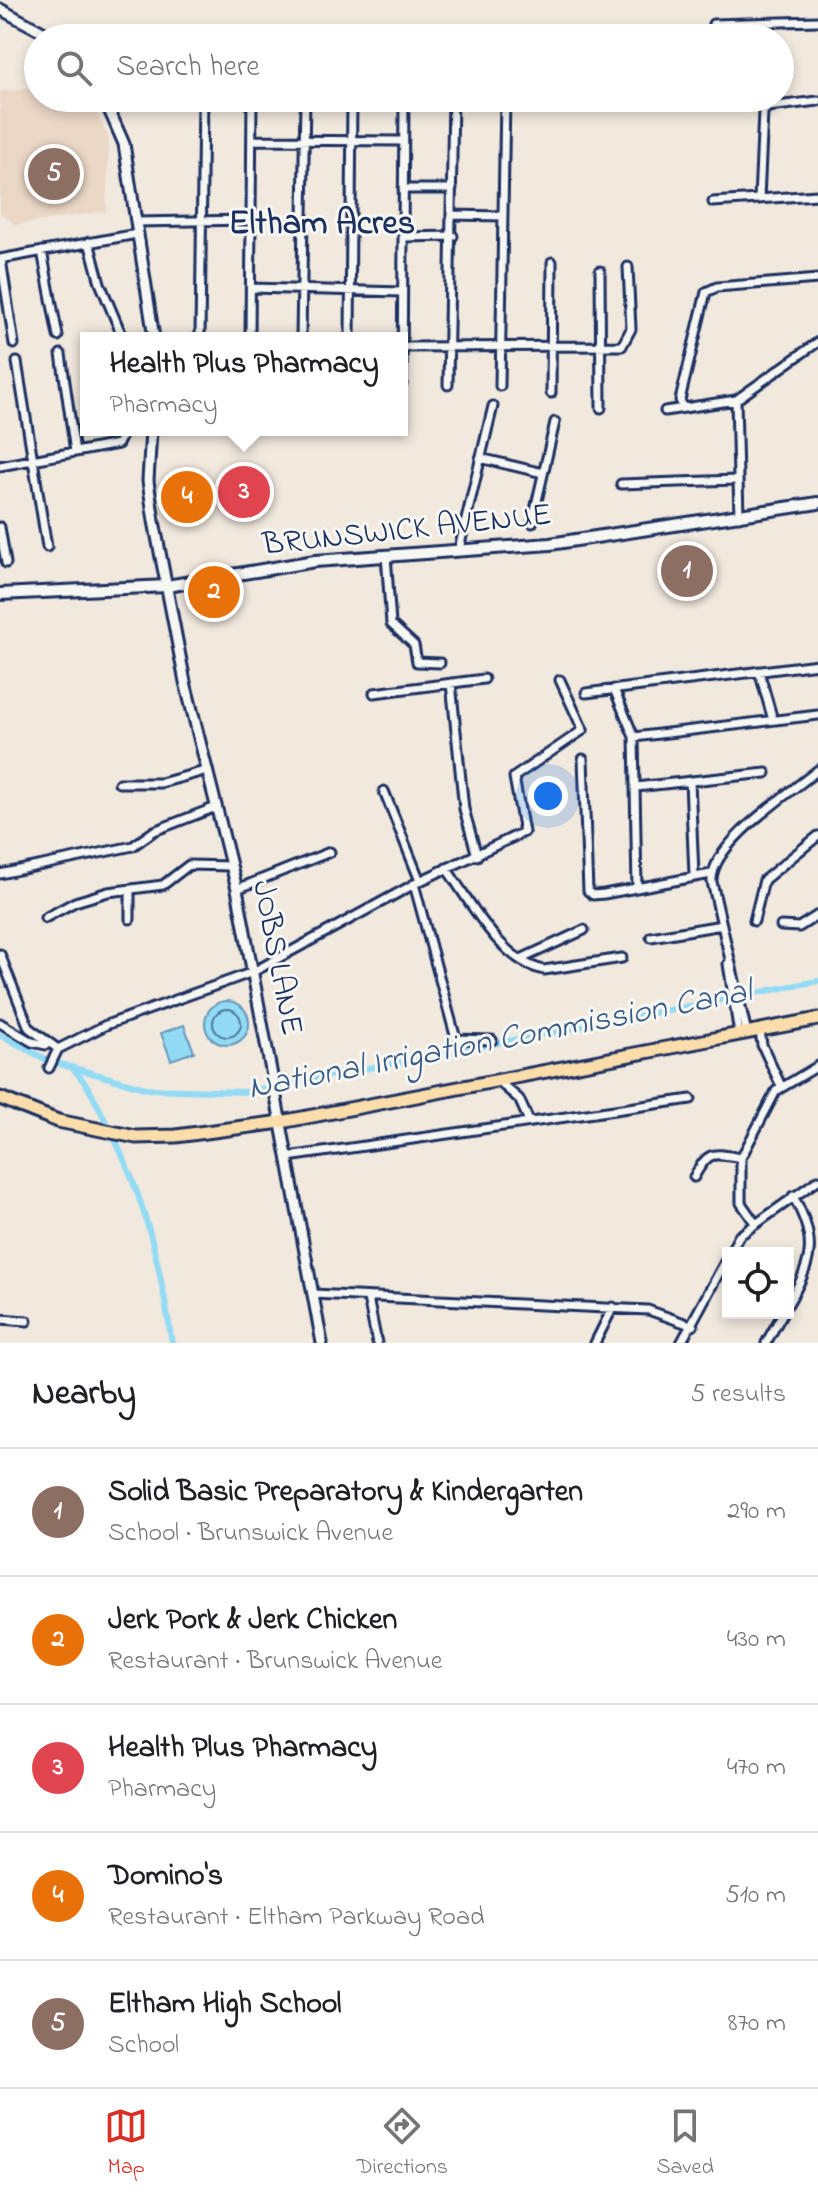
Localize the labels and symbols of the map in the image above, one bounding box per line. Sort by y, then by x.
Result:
pin: 5 [28,144,80,204]
district label: Eltham Acres [229,200,415,250]
pin: 3 [218,462,270,522]
pin: 4 [161,467,213,527]
street label: BRUNSWICK AVENUE [259,492,554,570]
pin: 1 [661,541,713,601]
pin: 2 [188,562,240,622]
your location [528,776,568,816]
street label: JOBS LANE [238,876,314,1040]
water label: National Irrigation Commission Canal [244,967,760,1114]

